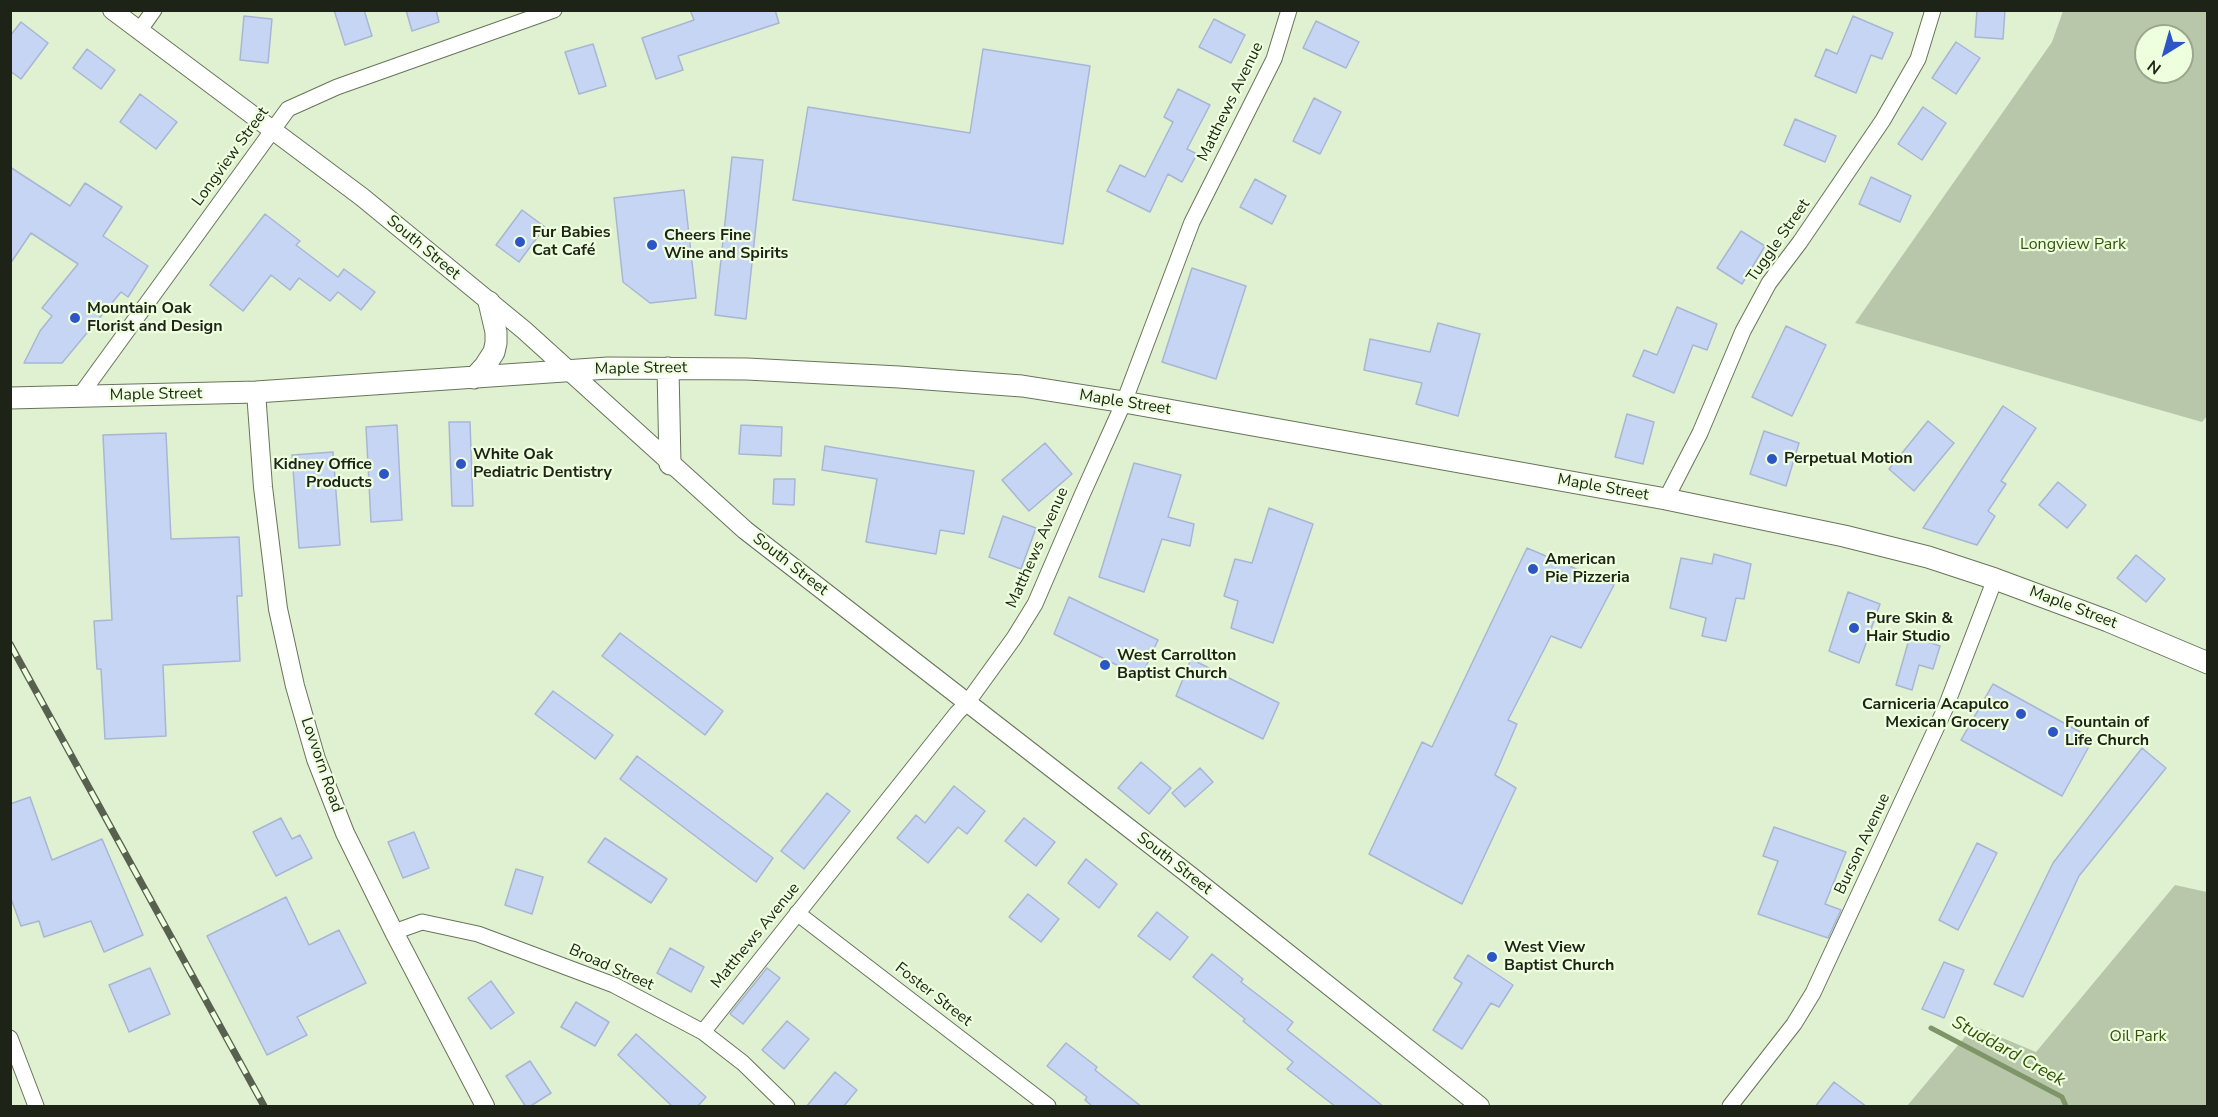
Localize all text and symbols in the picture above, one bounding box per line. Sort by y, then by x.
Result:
north arrow [2134,24,2194,84]
street label: Matthews Avenue [1194,39,1268,165]
text: N [2143,54,2166,79]
street label: Longview Street [189,104,273,210]
street label: Tuggle Street [1743,196,1815,286]
street label: South Street [382,212,464,284]
place label: Fur Babies Cat Café [532,223,611,261]
place label: Cheers Fine Wine and Spirits [664,226,788,264]
marker: Fur Babies Cat Café [513,235,527,249]
park label: Longview Park [2020,235,2126,255]
marker: Cheers Fine Wine and Spirits [645,238,659,252]
place label: Mountain Oak Florist and Design [87,299,223,337]
marker: Mountain Oak Florist and Design [68,311,82,325]
street label: Maple Street [595,359,687,379]
street label: Maple Street [110,385,202,405]
street label: Maple Street [1078,386,1172,420]
place label: White Oak Pediatric Dentistry [473,445,612,483]
place label: Perpetual Motion [1784,449,1913,469]
marker: Perpetual Motion [1765,452,1779,466]
place label: Kidney Office Products [273,455,372,493]
marker: White Oak Pediatric Dentistry [454,457,468,471]
marker: Kidney Office Products [377,467,391,481]
street label: Maple Street [1556,471,1650,505]
street label: Matthews Avenue [1003,485,1073,611]
street label: South Street [749,530,831,600]
place label: American Pie Pizzeria [1545,550,1630,588]
marker: American Pie Pizzeria [1526,562,1540,576]
street label: Maple Street [2026,582,2120,634]
place label: Pure Skin & Hair Studio [1866,609,1953,647]
marker: Pure Skin & Hair Studio [1847,621,1861,635]
place label: West Carrollton Baptist Church [1117,646,1236,684]
marker: West Carrollton Baptist Church [1098,658,1112,672]
place label: Carniceria Acapulco Mexican Grocery [1862,695,2009,733]
marker: Carniceria Acapulco Mexican Grocery [2014,707,2028,721]
place label: Fountain of Life Church [2065,713,2149,751]
street label: Lovvorn Road [296,715,346,815]
marker: Fountain of Life Church [2046,725,2060,739]
street label: Burson Avenue [1831,790,1895,898]
street label: South Street [1133,829,1215,899]
street label: Matthews Avenue [708,879,804,993]
place label: West View Baptist Church [1504,938,1614,976]
street label: Broad Street [566,941,656,995]
marker: West View Baptist Church [1485,950,1499,964]
street label: Foster Street [891,959,975,1031]
water label: Studdard Creek [1948,1012,2068,1092]
park label: Oil Park [2110,1027,2166,1047]

